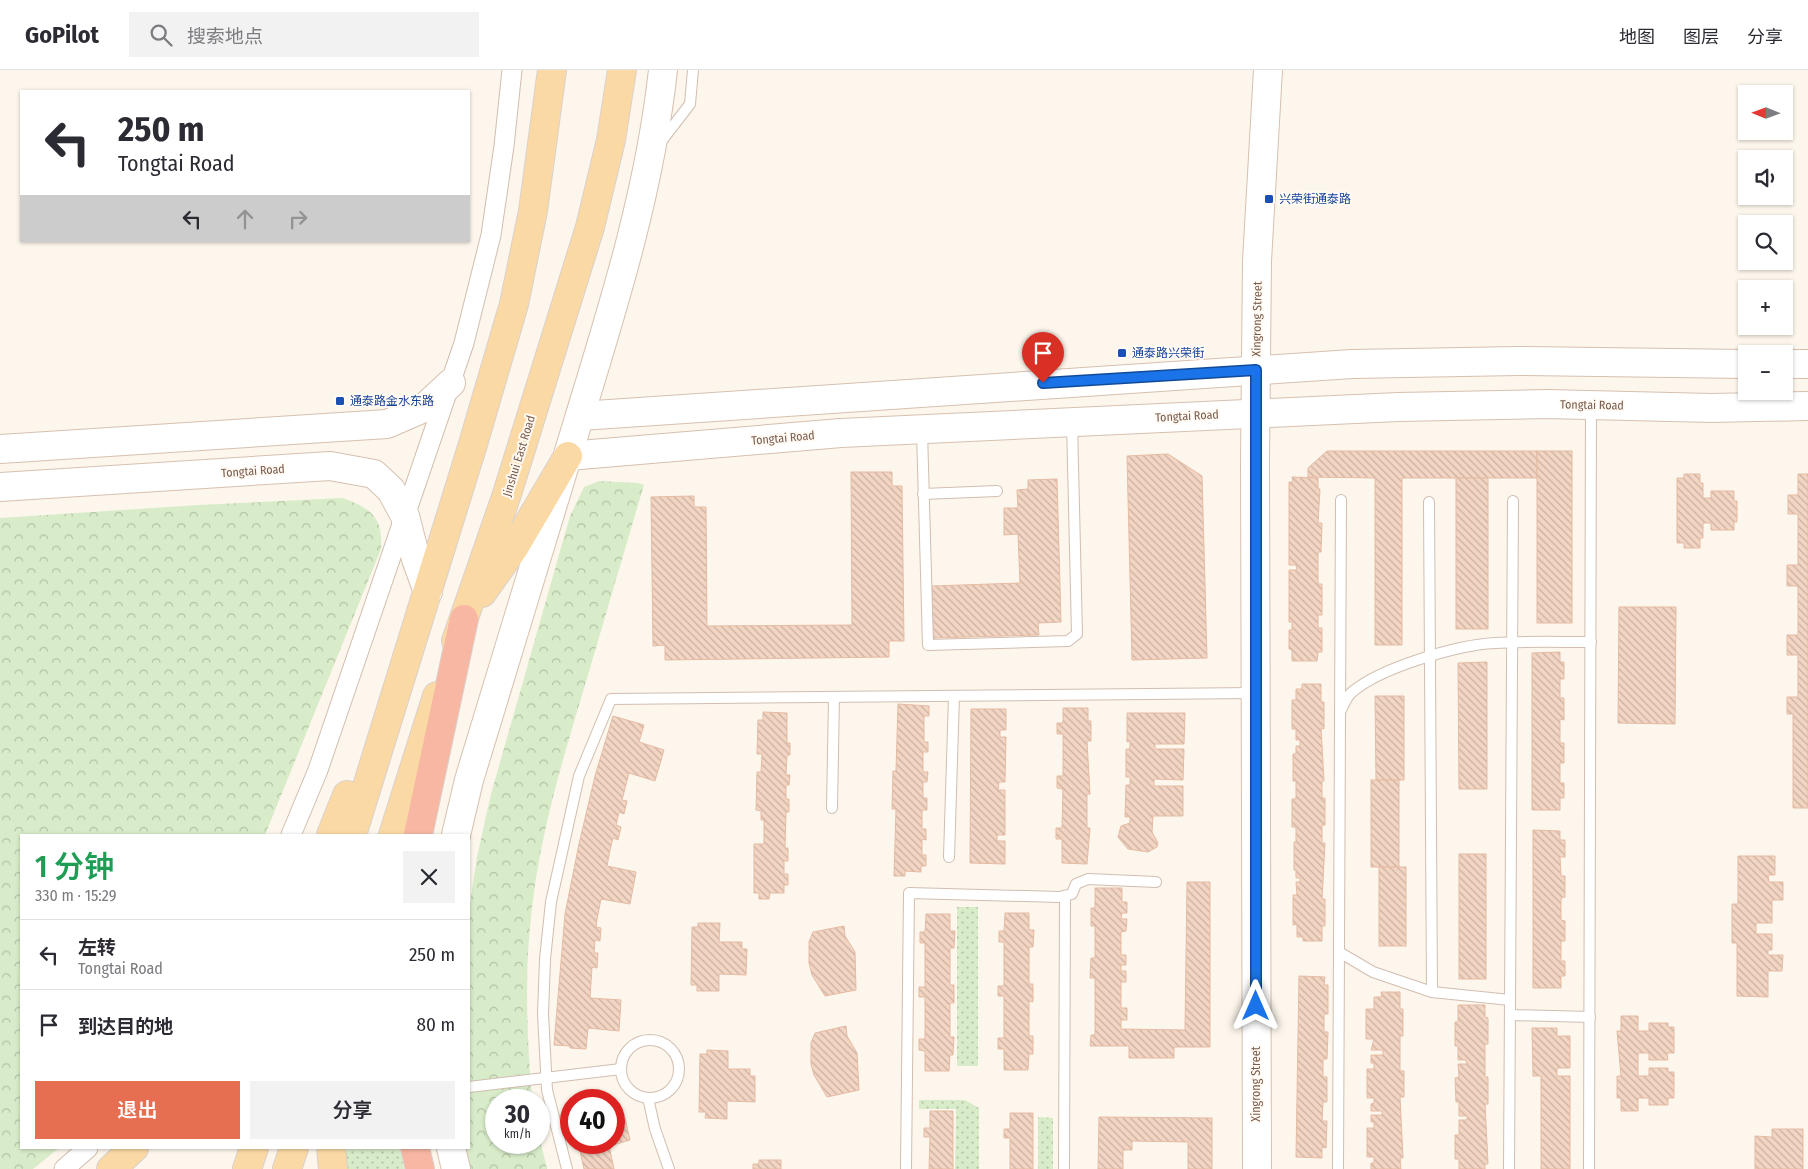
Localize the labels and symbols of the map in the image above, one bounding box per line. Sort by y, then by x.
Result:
north arrow [1738,85,1792,140]
place label: 兴荣街通泰路 [1279,192,1351,206]
marker: 兴荣街通泰路 [1263,193,1275,205]
street label: Xingrong Street [1249,281,1265,357]
pin [1022,332,1064,383]
place label: 通泰路兴荣街 [1132,346,1204,360]
marker: 通泰路兴荣街 [1116,347,1128,359]
place label: 通泰路金水东路 [350,394,434,408]
marker: 通泰路金水东路 [334,395,346,407]
street label: Tongtai Road [1560,397,1624,413]
street label: Tongtai Road [1155,407,1219,425]
street label: Jinshui East Road [500,414,538,498]
street label: Tongtai Road [751,428,815,448]
street label: Tongtai Road [221,462,285,480]
position arrow [1229,979,1281,1031]
street label: Xingrong Street [1249,1046,1263,1122]
speed limit sign: 40 [560,1089,625,1154]

